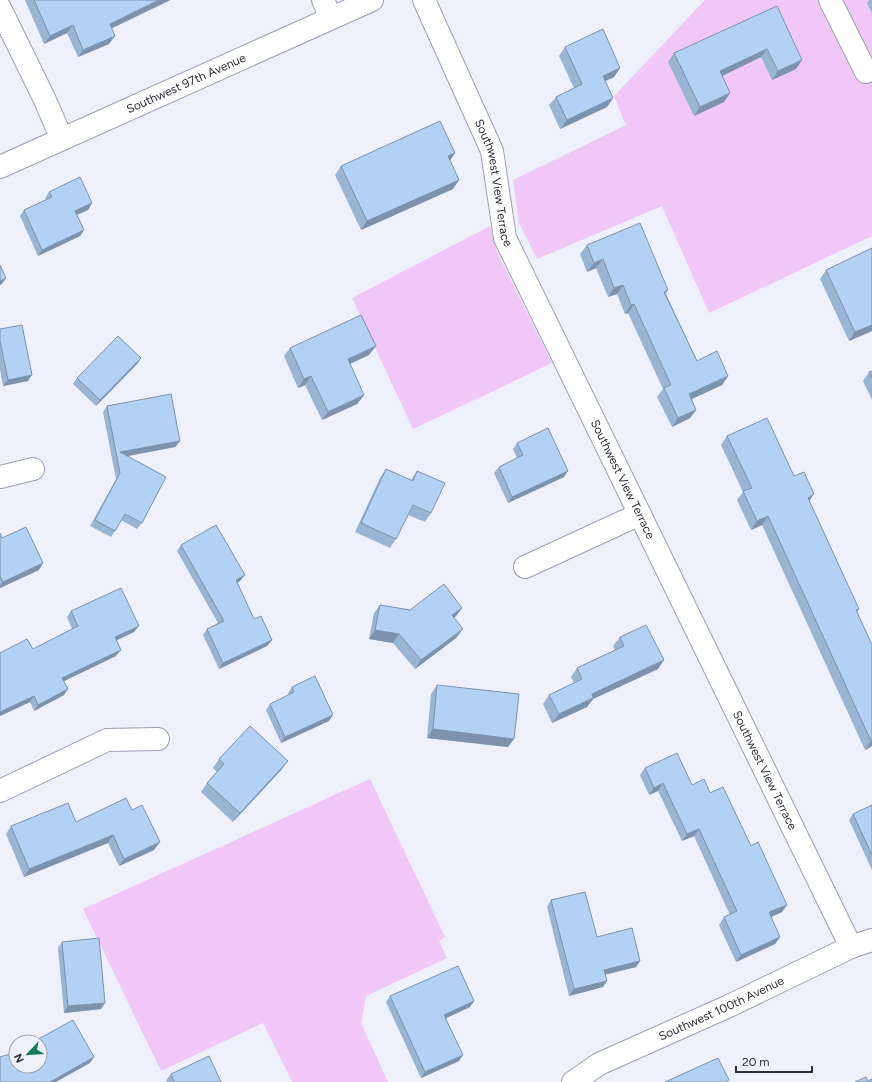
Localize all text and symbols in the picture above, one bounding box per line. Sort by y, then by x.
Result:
street label: Southwest 97th Avenue [124,50,248,116]
street label: Southwest View Terrace [472,117,515,249]
street label: Southwest View Terrace [588,417,658,541]
street label: Southwest View Terrace [730,709,800,833]
street label: Southwest 100th Avenue [657,973,787,1043]
north arrow [8,1034,48,1074]
scale bar [736,1048,812,1074]
text: N [12,1051,27,1065]
text: 20 m [742,1055,770,1069]

